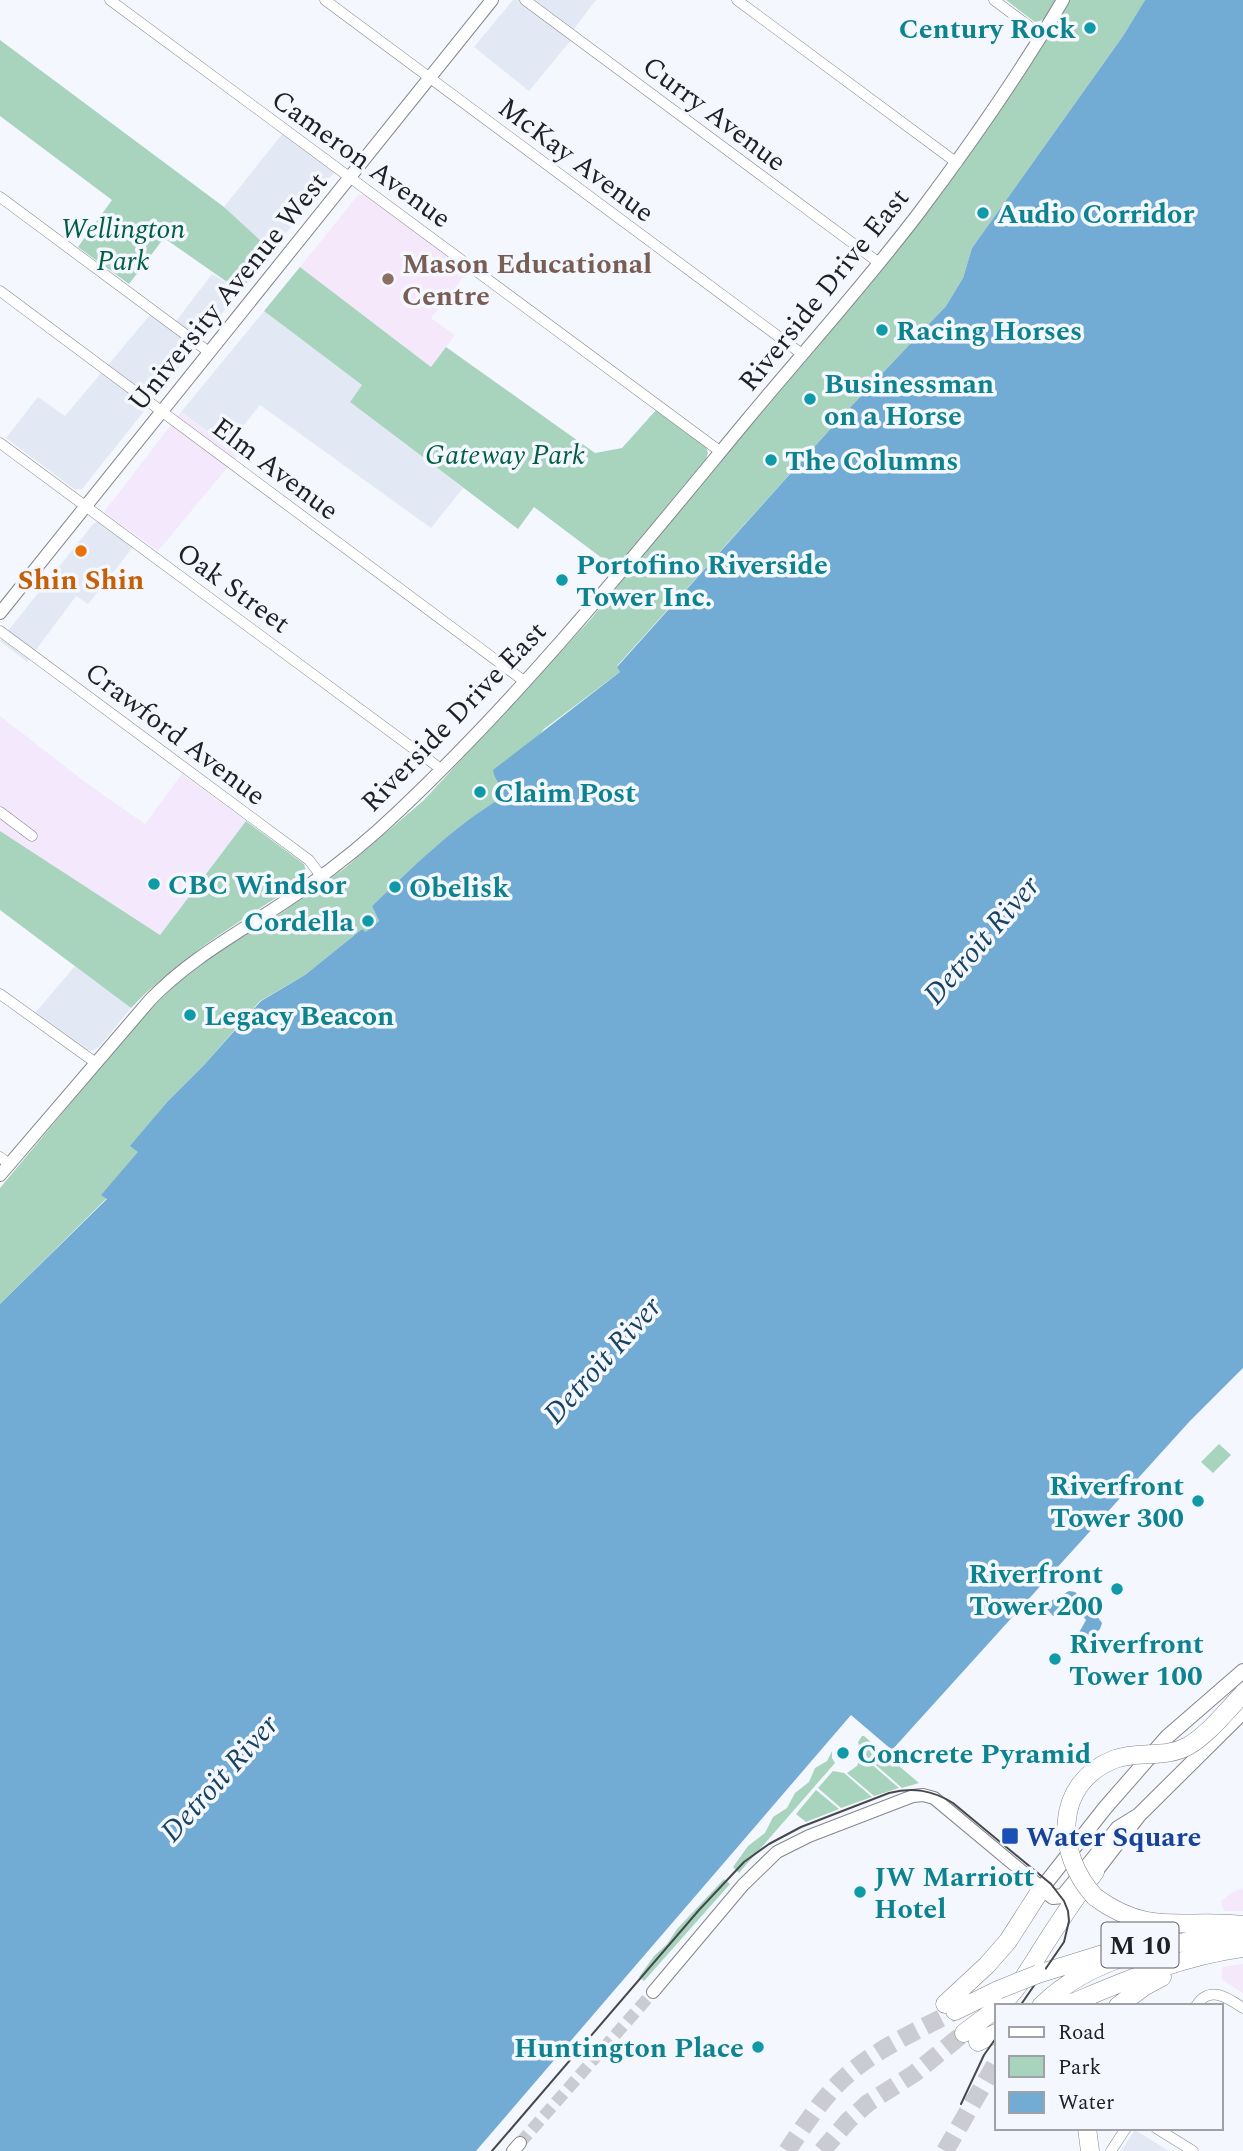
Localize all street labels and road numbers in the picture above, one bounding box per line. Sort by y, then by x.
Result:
street label: Curry Avenue [633,46,795,183]
street label: Cameron Avenue [262,79,460,239]
street label: McKay Avenue [489,87,663,233]
street label: University Avenue West [118,163,339,421]
street label: Riverside Drive East [728,179,920,401]
street label: Elm Avenue [202,407,348,532]
street label: Oak Street [167,532,299,645]
street label: Riverside Drive East [351,612,557,823]
street label: Crawford Avenue [75,652,275,817]
road number: M 10 [1102,1922,1178,1968]

